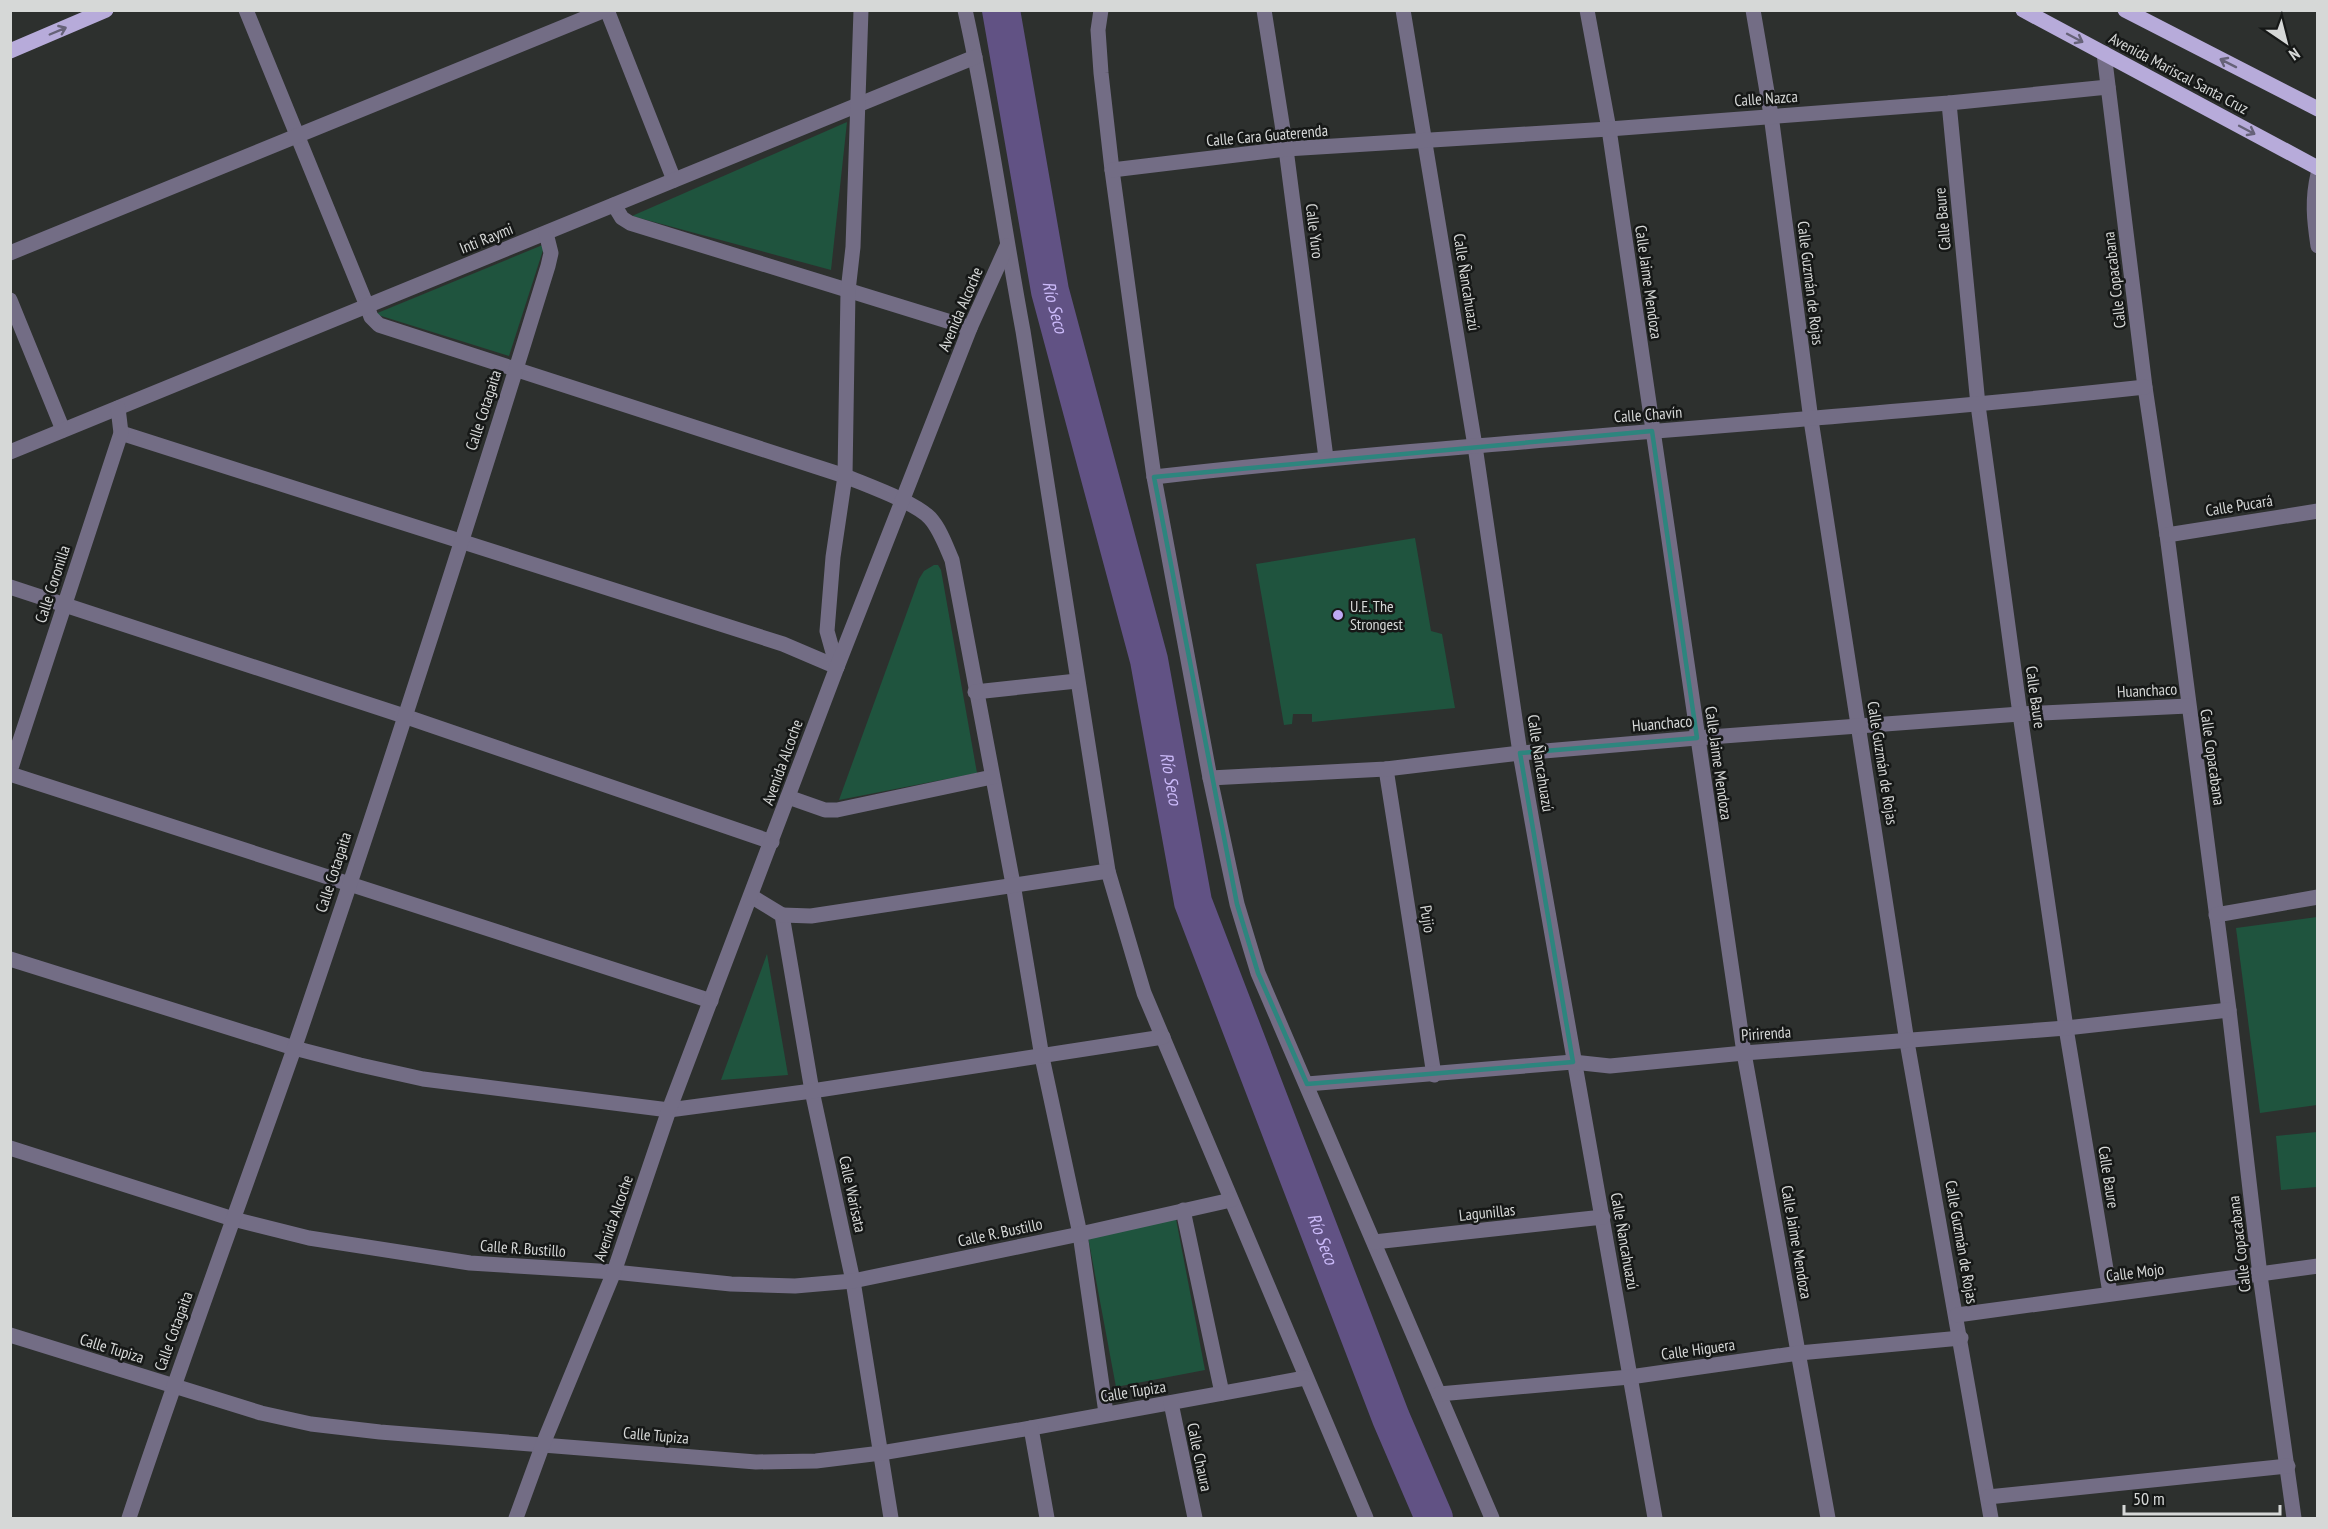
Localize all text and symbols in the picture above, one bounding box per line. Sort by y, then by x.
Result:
north arrow [2256,12,2316,72]
one-way arrow [49,25,67,36]
street label: Avenida Mariscal Santa Cruz [2106,28,2252,118]
one-way arrow [2066,32,2083,44]
text: N [2285,44,2304,65]
one-way arrow [2220,57,2237,69]
street label: Calle Nazca [1734,86,1798,110]
street label: Calle Cara Guaterenda [1205,120,1329,150]
one-way arrow [2238,124,2255,136]
street label: Calle Baure [1929,187,1955,251]
street label: Calle Yuro [1302,202,1328,260]
street label: Inti Raymi [456,218,516,258]
street label: Calle Guzmán de Rojas [1793,220,1829,346]
street label: Calle Jaime Mendoza [1631,224,1667,340]
street label: Calle Copacabana [2098,231,2130,329]
street label: Calle Ñancahuazú [1449,232,1485,332]
street label: Avenida Alcoche [933,264,987,354]
water label: Río Seco [1037,279,1073,337]
street label: Calle Cotagaita [461,367,505,453]
street label: Calle Chavín [1613,402,1683,426]
street label: Calle Pucará [2204,490,2274,520]
street label: Calle Coronilla [30,543,74,625]
place label: U.E. The Strongest [1350,596,1403,634]
marker: U.E. The Strongest [1331,608,1345,622]
street label: Calle Baure [2022,664,2050,730]
street label: Huanchaco [2116,678,2178,702]
street label: Calle Guzmán de Rojas [1863,700,1903,826]
street label: Calle Jaime Mendoza [1701,705,1737,821]
street label: Calle Copacabana [2196,708,2230,806]
street label: Huanchaco [1631,710,1693,736]
street label: Calle Ñancahuazú [1523,713,1559,813]
street label: Avenida Alcoche [757,716,807,808]
water label: Río Seco [1155,751,1187,808]
street label: Calle Cotagaita [311,829,355,915]
street label: Pujio [1416,904,1440,934]
street label: Pirirenda [1740,1021,1792,1045]
street label: Calle Baure [2094,1144,2124,1210]
street label: Calle Warisata [835,1154,871,1234]
street label: Avenida Alcoche [589,1172,637,1264]
street label: Calle Guzmán de Rojas [1941,1179,1983,1305]
street label: Calle Jaime Mendoza [1777,1184,1817,1300]
street label: Calle Ñancahuazú [1607,1191,1643,1291]
street label: Calle Copacabana [2223,1195,2255,1293]
street label: Lagunillas [1458,1199,1516,1225]
water label: Río Seco [1302,1210,1343,1269]
street label: Calle R. Bustillo [956,1213,1044,1251]
street label: Calle R. Bustillo [479,1235,567,1261]
street label: Calle Mojo [2105,1259,2165,1285]
street label: Calle Cotagaita [149,1289,197,1373]
street label: Calle Tupiza [78,1329,146,1367]
street label: Calle Higuera [1660,1334,1736,1364]
street label: Calle Tupiza [1099,1376,1167,1406]
street label: Calle Chaura [1183,1421,1217,1493]
street label: Calle Tupiza [622,1422,690,1448]
scale bar [2124,1478,2280,1516]
text: 50 m [2133,1487,2165,1510]

